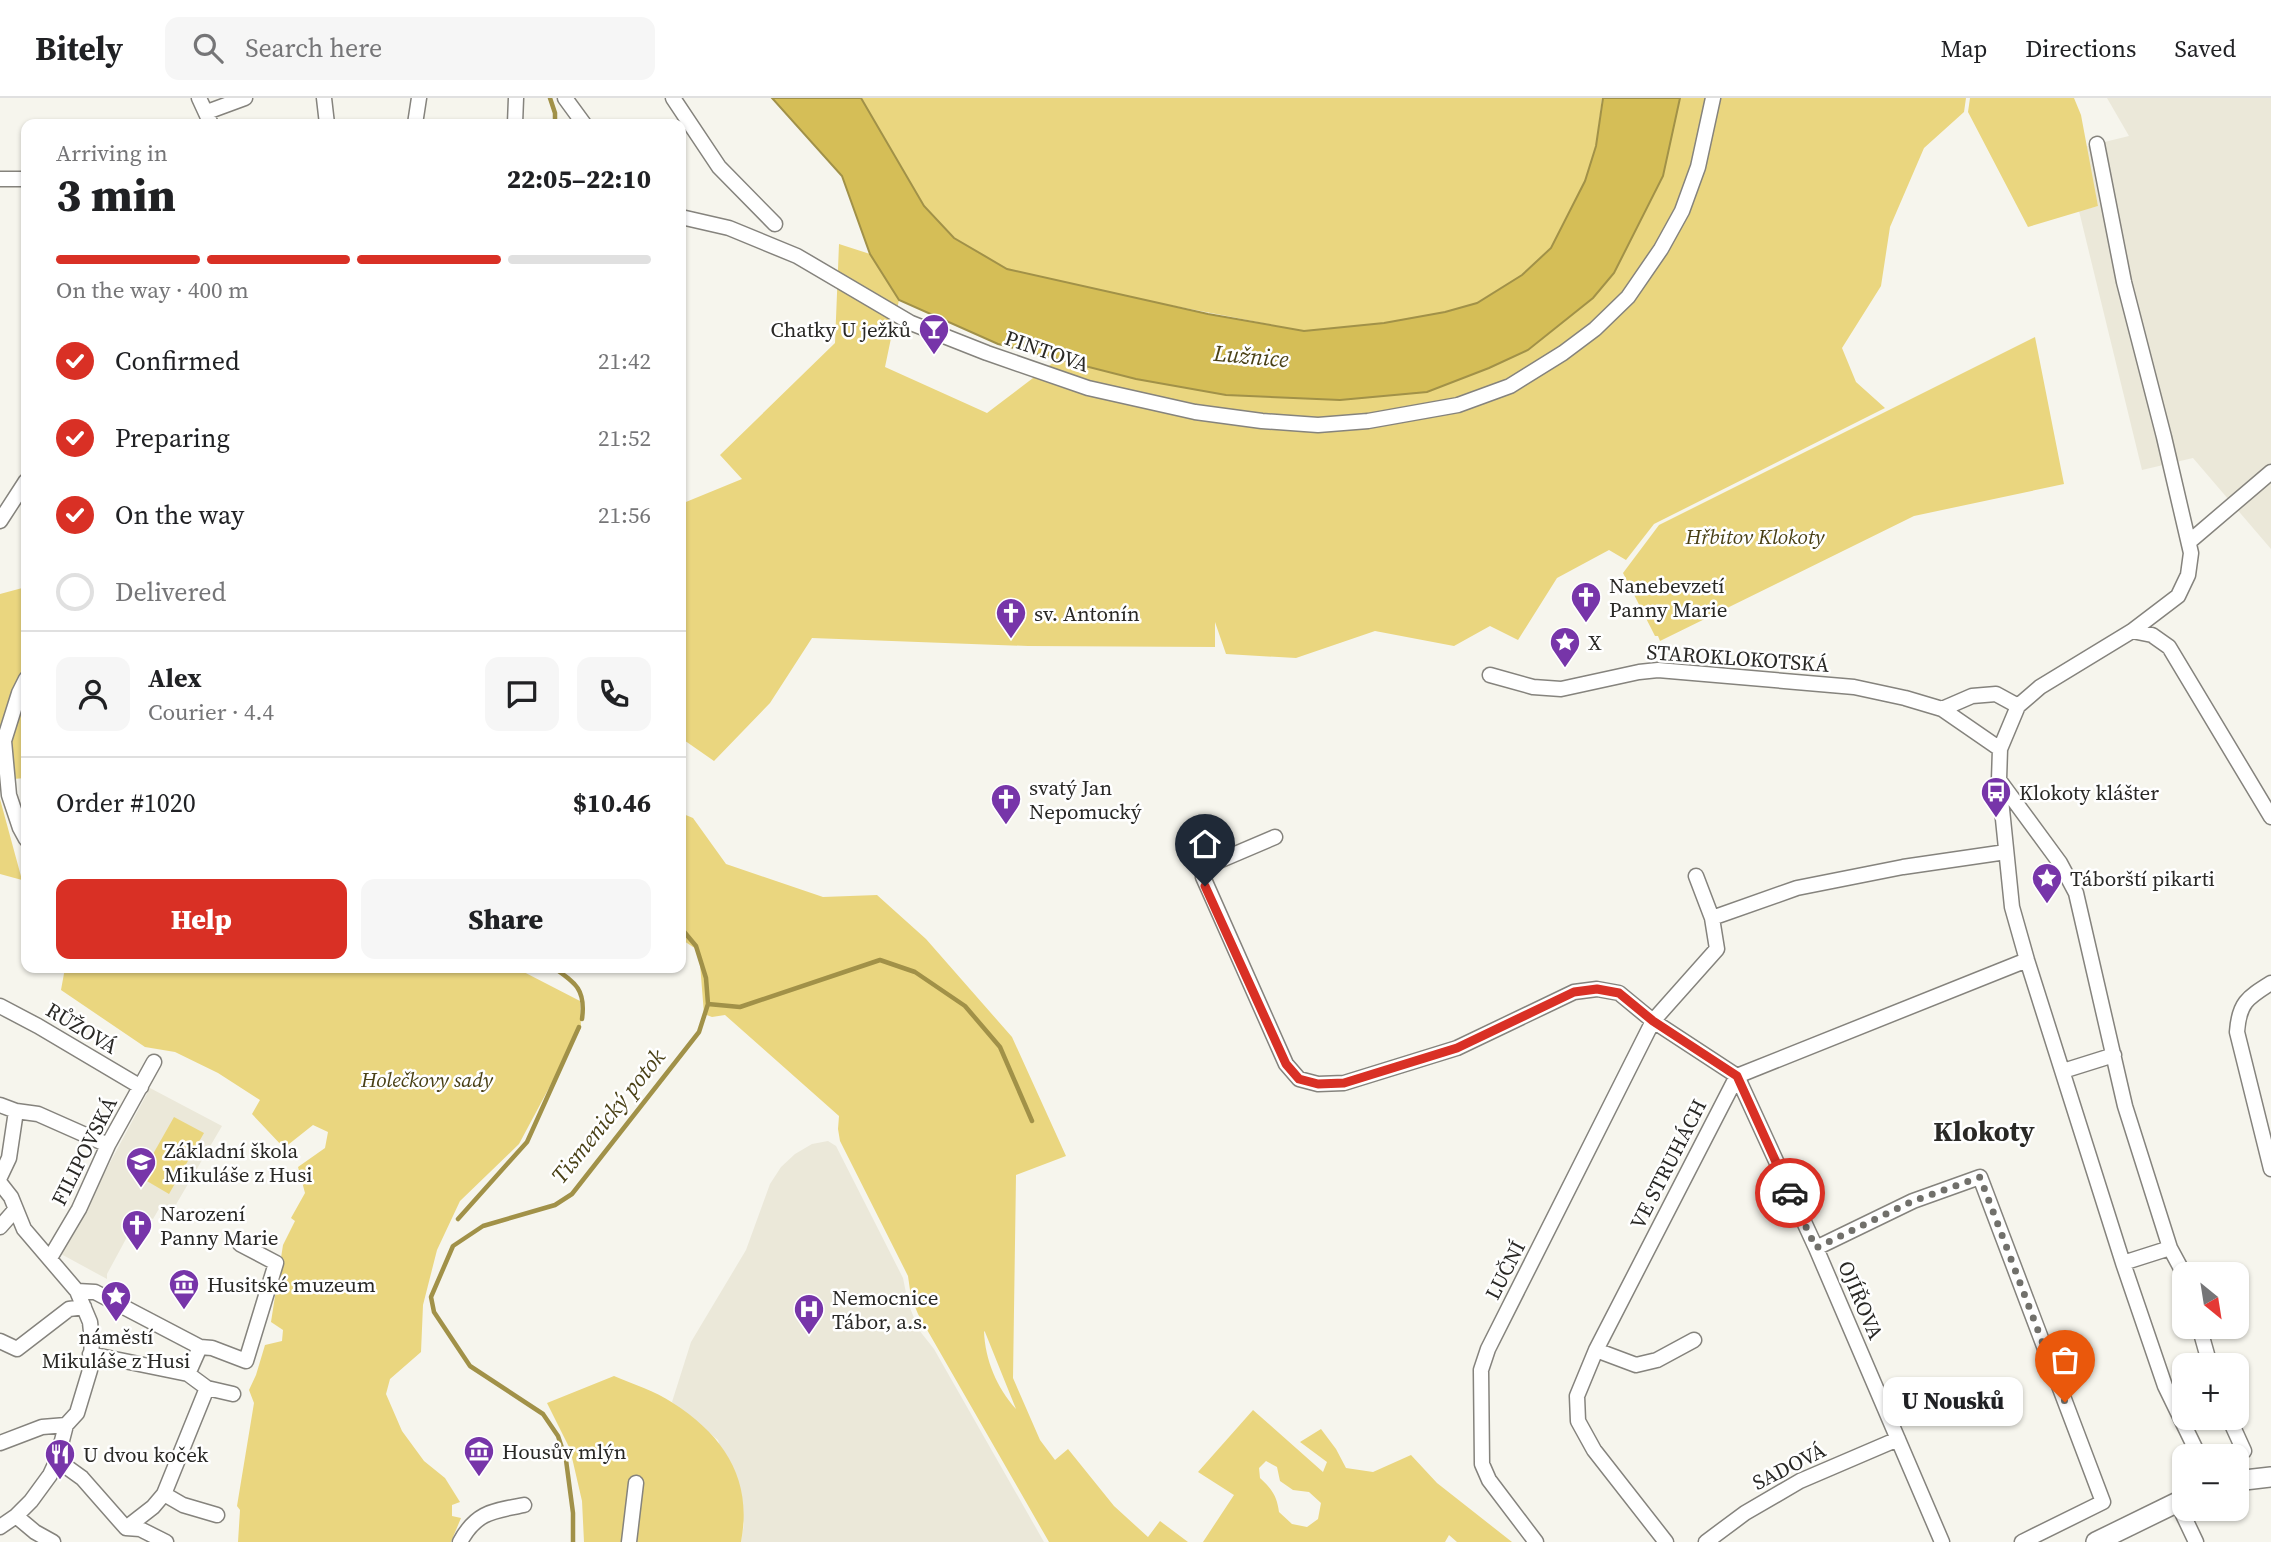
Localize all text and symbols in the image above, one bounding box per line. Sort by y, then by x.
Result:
search box [165,17,655,80]
text: Bitely [35,26,123,71]
icon: search [189,29,227,67]
text: Search here [245,30,382,66]
text: Map [1940,32,1987,65]
text: Directions [2025,32,2136,65]
text: Saved [2174,32,2236,65]
text: Arriving in [56,137,168,169]
text: 22:05–22:10 [507,161,651,197]
text: 3 min [56,163,176,226]
text: On the way · 400 m [56,274,249,306]
bar icon: Chatky U ježků [917,312,951,356]
place label: Chatky U ježků [770,315,911,344]
street label: PINTOVA [1001,323,1093,379]
water label: Lužnice [1211,337,1290,375]
icon: check [56,342,94,380]
text: Confirmed [115,343,240,379]
text: 21:42 [598,345,651,377]
icon: check [56,419,94,457]
text: Preparing [115,420,230,456]
text: 21:52 [598,422,651,454]
icon: check [56,496,94,534]
text: On the way [115,497,244,533]
text: 21:56 [598,499,651,531]
park label: Hřbitov Klokoty [1684,522,1826,551]
place label: Nanebevzetí Panny Marie [1609,571,1727,624]
text: Delivered [115,574,226,610]
church icon: Nanebevzetí Panny Marie [1569,580,1603,624]
church icon: sv. Antonín [994,596,1028,640]
place label: sv. Antonín [1034,599,1140,628]
place icon: X [1548,625,1582,669]
place label: X [1588,628,1602,657]
street label: STAROKLOKOTSKÁ [1646,637,1830,679]
button: person [56,657,130,731]
button: chat [485,657,559,731]
button: phone [577,657,651,731]
text: Alex [148,660,202,696]
text: Courier · 4.4 [148,696,274,728]
place label: svatý Jan Nepomucký [1029,773,1142,826]
bus stop icon: Klokoty klášter [1979,775,2013,819]
place label: Klokoty klášter [2019,778,2159,807]
church icon: svatý Jan Nepomucký [989,782,1023,826]
text: Order #1020 [56,785,196,821]
text: $10.46 [573,785,651,821]
pin [1175,814,1235,886]
icon: home [1186,825,1224,863]
place icon: Táborští pikarti [2030,861,2064,905]
place label: Táborští pikarti [2070,864,2215,893]
button: Help [56,879,347,959]
button: Share [361,879,651,959]
street label: RŮŽOVÁ [41,995,123,1061]
water label: Tismenický potok [544,1042,672,1190]
park label: Holečkovy sady [360,1065,494,1094]
street label: FILIPOVSKÁ [44,1092,124,1210]
street label: VE STRUHÁCH [1623,1094,1713,1234]
district label: Klokoty [1933,1112,2035,1150]
place label: Základní škola Mikuláše z Husi [164,1136,313,1189]
school or university icon: Základní škola Mikuláše z Husi [124,1145,158,1189]
courier [1755,1158,1825,1228]
icon: car [1771,1174,1809,1212]
place label: Narození Panny Marie [160,1199,278,1252]
church icon: Narození Panny Marie [120,1208,154,1252]
street label: LUČNÍ [1478,1236,1532,1304]
street label: OJÍŘOVA [1831,1256,1891,1344]
north arrow [2172,1262,2249,1339]
map controls [2172,1262,2249,1521]
museum icon: Husitské muzeum [167,1267,201,1311]
place label: Husitské muzeum [207,1270,376,1299]
place icon: náměstí Mikuláše z Husi [99,1279,133,1323]
place label: Nemocnice Tábor, a.s. [832,1283,939,1336]
hospital icon: Nemocnice Tábor, a.s. [792,1292,826,1336]
place label: náměstí Mikuláše z Husi [42,1322,190,1375]
pin [2035,1330,2095,1402]
icon: bag [2046,1341,2084,1379]
button: + [2172,1353,2249,1430]
callout: U Nousků [1883,1378,2023,1426]
text: U Nousků [1902,1385,2004,1417]
museum icon: Housův mlýn [462,1434,496,1478]
street label: SADOVÁ [1747,1435,1831,1497]
restaurant icon: U dvou koček [43,1437,77,1481]
place label: Housův mlýn [502,1437,627,1466]
place label: U dvou koček [83,1440,209,1469]
button: − [2172,1444,2249,1521]

